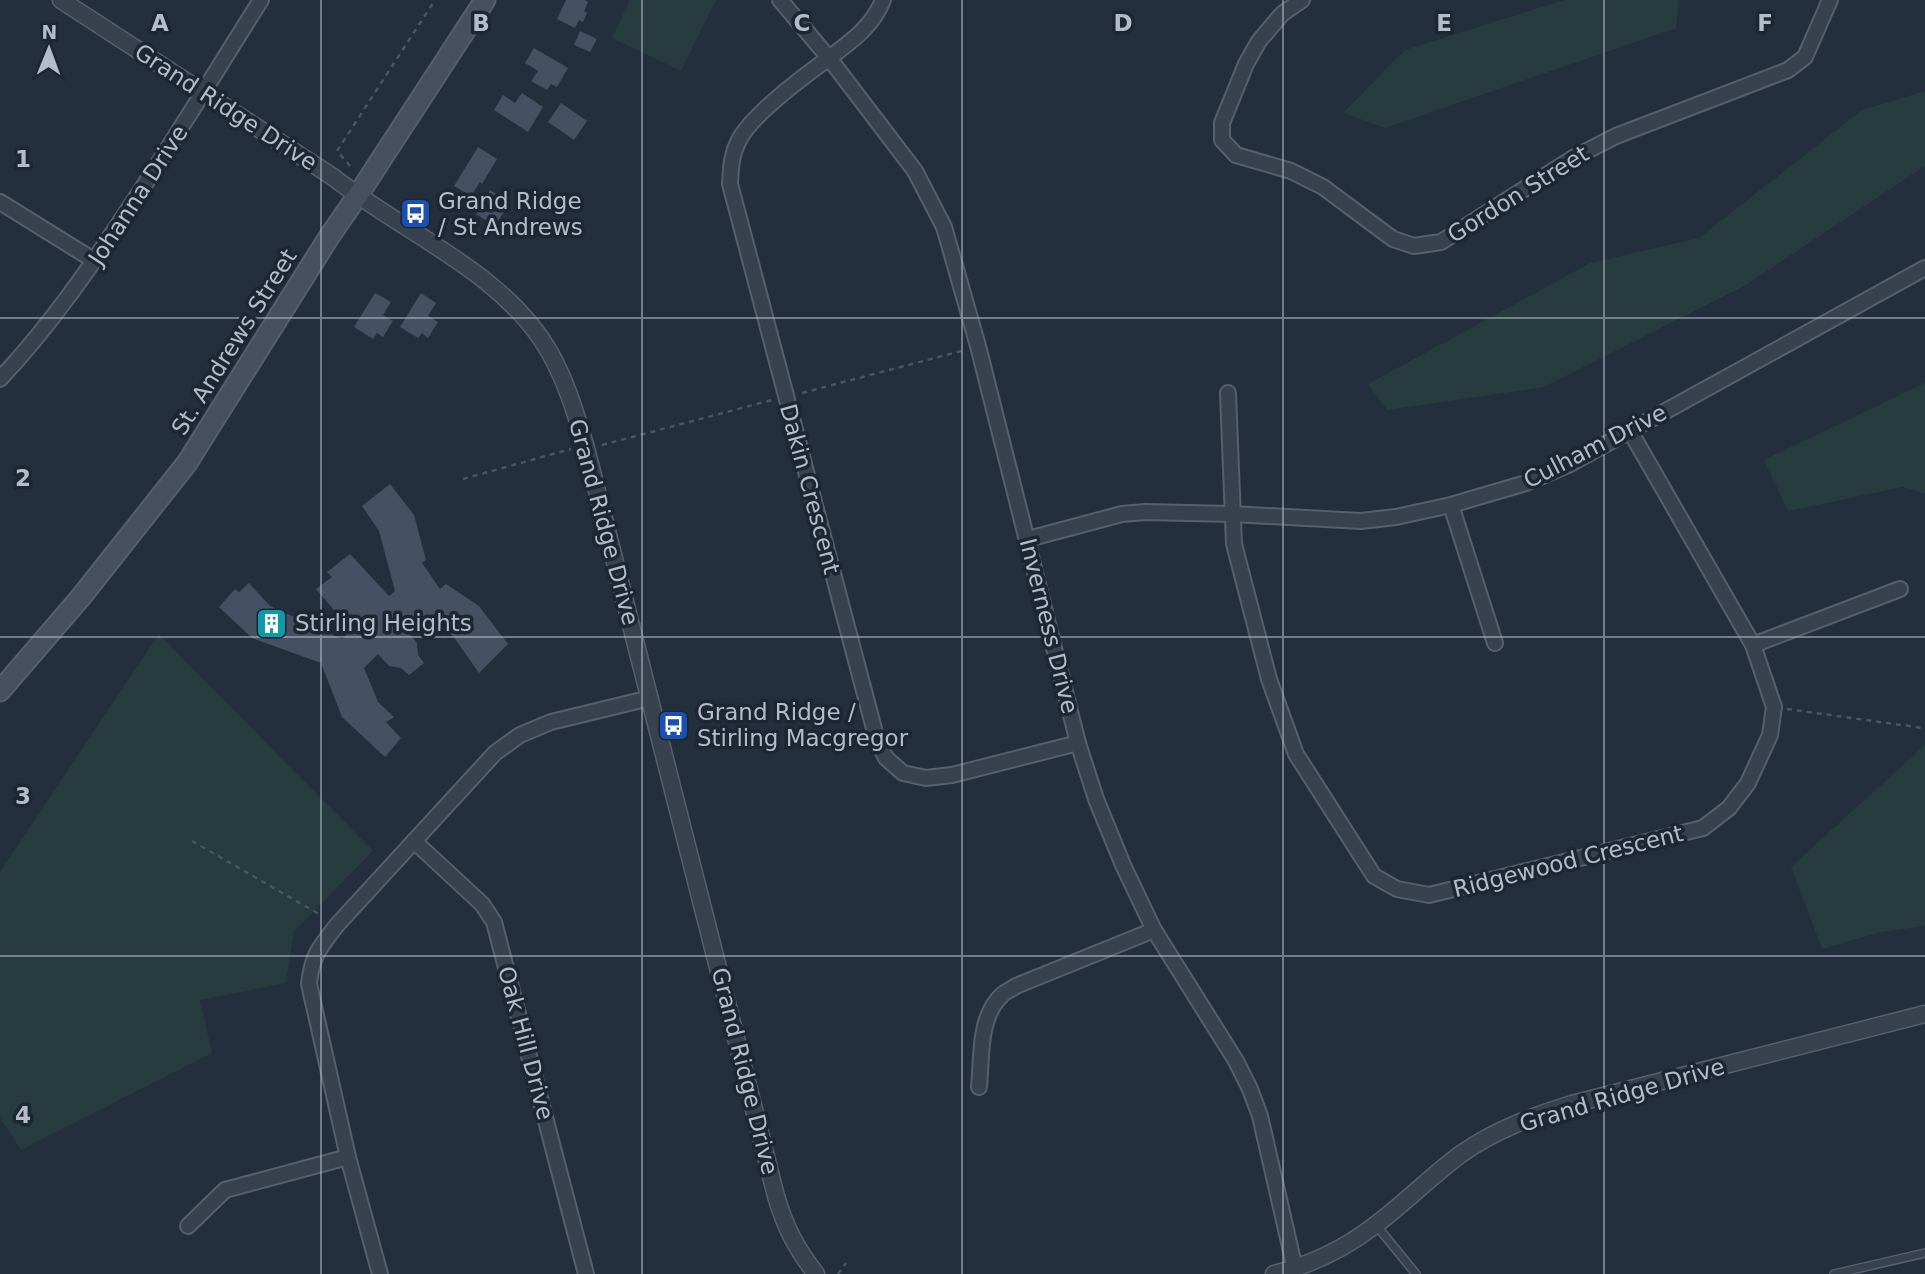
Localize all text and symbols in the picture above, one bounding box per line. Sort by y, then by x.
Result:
text: A [151,10,169,36]
text: B [472,10,490,36]
text: C [794,10,810,36]
text: D [1113,10,1133,36]
text: E [1436,10,1452,36]
text: F [1757,10,1773,36]
north arrow [14,14,84,84]
text: N [41,21,57,43]
street label: Grand Ridge Drive [130,38,322,176]
street label: Johanna Drive [82,120,193,271]
street label: Gordon Street [1443,140,1593,248]
text: 1 [15,146,31,172]
place label: Grand Ridge / St Andrews [438,188,583,240]
bus stop icon: Grand Ridge / St Andrews [398,197,432,231]
street label: St. Andrews Street [166,244,302,440]
street label: Culham Drive [1519,399,1671,493]
street label: Dakin Crescent [775,401,845,577]
street label: Grand Ridge Drive [564,416,644,628]
text: 2 [15,465,31,491]
street label: Inverness Drive [1015,536,1083,716]
building icon: Stirling Heights [255,606,289,640]
place label: Stirling Heights [295,610,472,636]
place label: Grand Ridge / Stirling Macgregor [697,699,909,751]
bus stop icon: Grand Ridge / Stirling Macgregor [657,708,691,742]
text: 3 [15,783,31,809]
street label: Ridgewood Crescent [1450,820,1686,902]
street label: Oak Hill Drive [493,963,559,1123]
street label: Grand Ridge Drive [707,965,783,1177]
street label: Grand Ridge Drive [1516,1053,1728,1137]
text: 4 [15,1102,31,1128]

